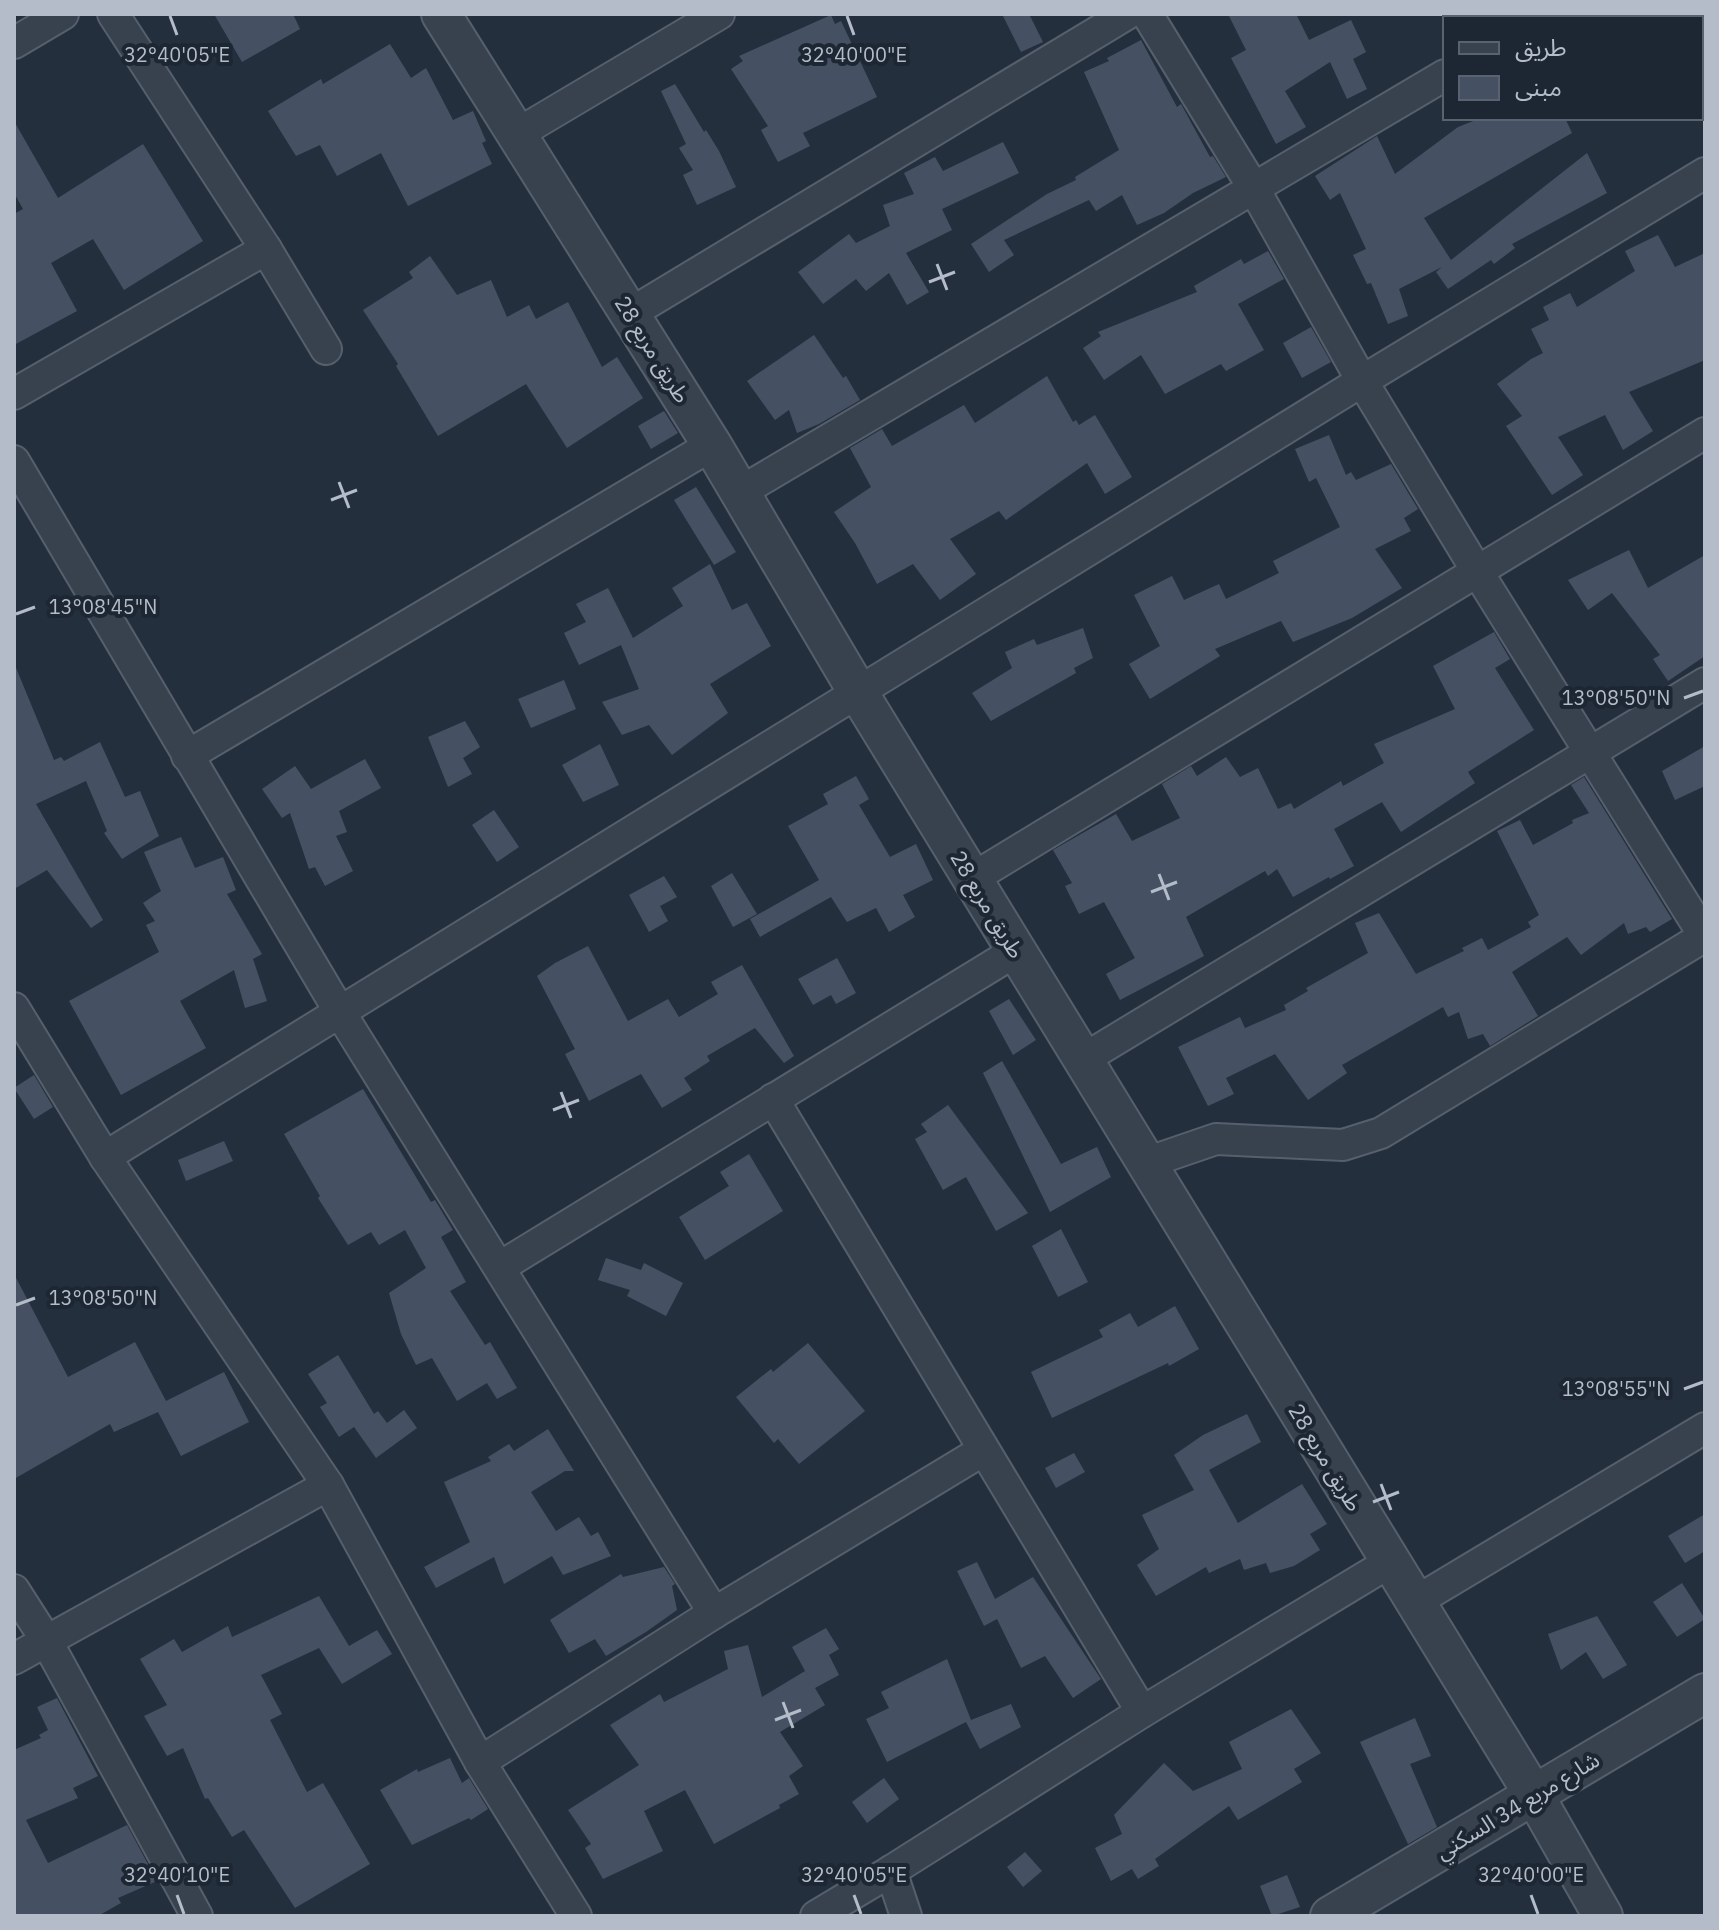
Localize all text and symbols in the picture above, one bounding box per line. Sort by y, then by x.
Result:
legend [1443,16,1703,120]
text: طريق [1515,31,1567,63]
text: 32°40'05"E [124,41,230,68]
text: 32°40'00"E [801,41,907,68]
text: مبنى [1515,71,1562,103]
street label: طريق مربع 28 [606,290,697,410]
text: 13°08'45"N [49,593,157,620]
text: 13°08'50"N [1562,684,1670,711]
street label: طريق مربع 28 [942,845,1032,965]
text: 13°08'50"N [49,1284,157,1311]
text: 13°08'55"N [1562,1375,1670,1402]
street label: طريق مربع 28 [1280,1398,1370,1518]
street label: شارع مربع 34 السكني [1430,1745,1606,1868]
text: 32°40'10"E [124,1861,230,1888]
text: 32°40'05"E [801,1861,907,1888]
text: 32°40'00"E [1478,1861,1584,1888]

